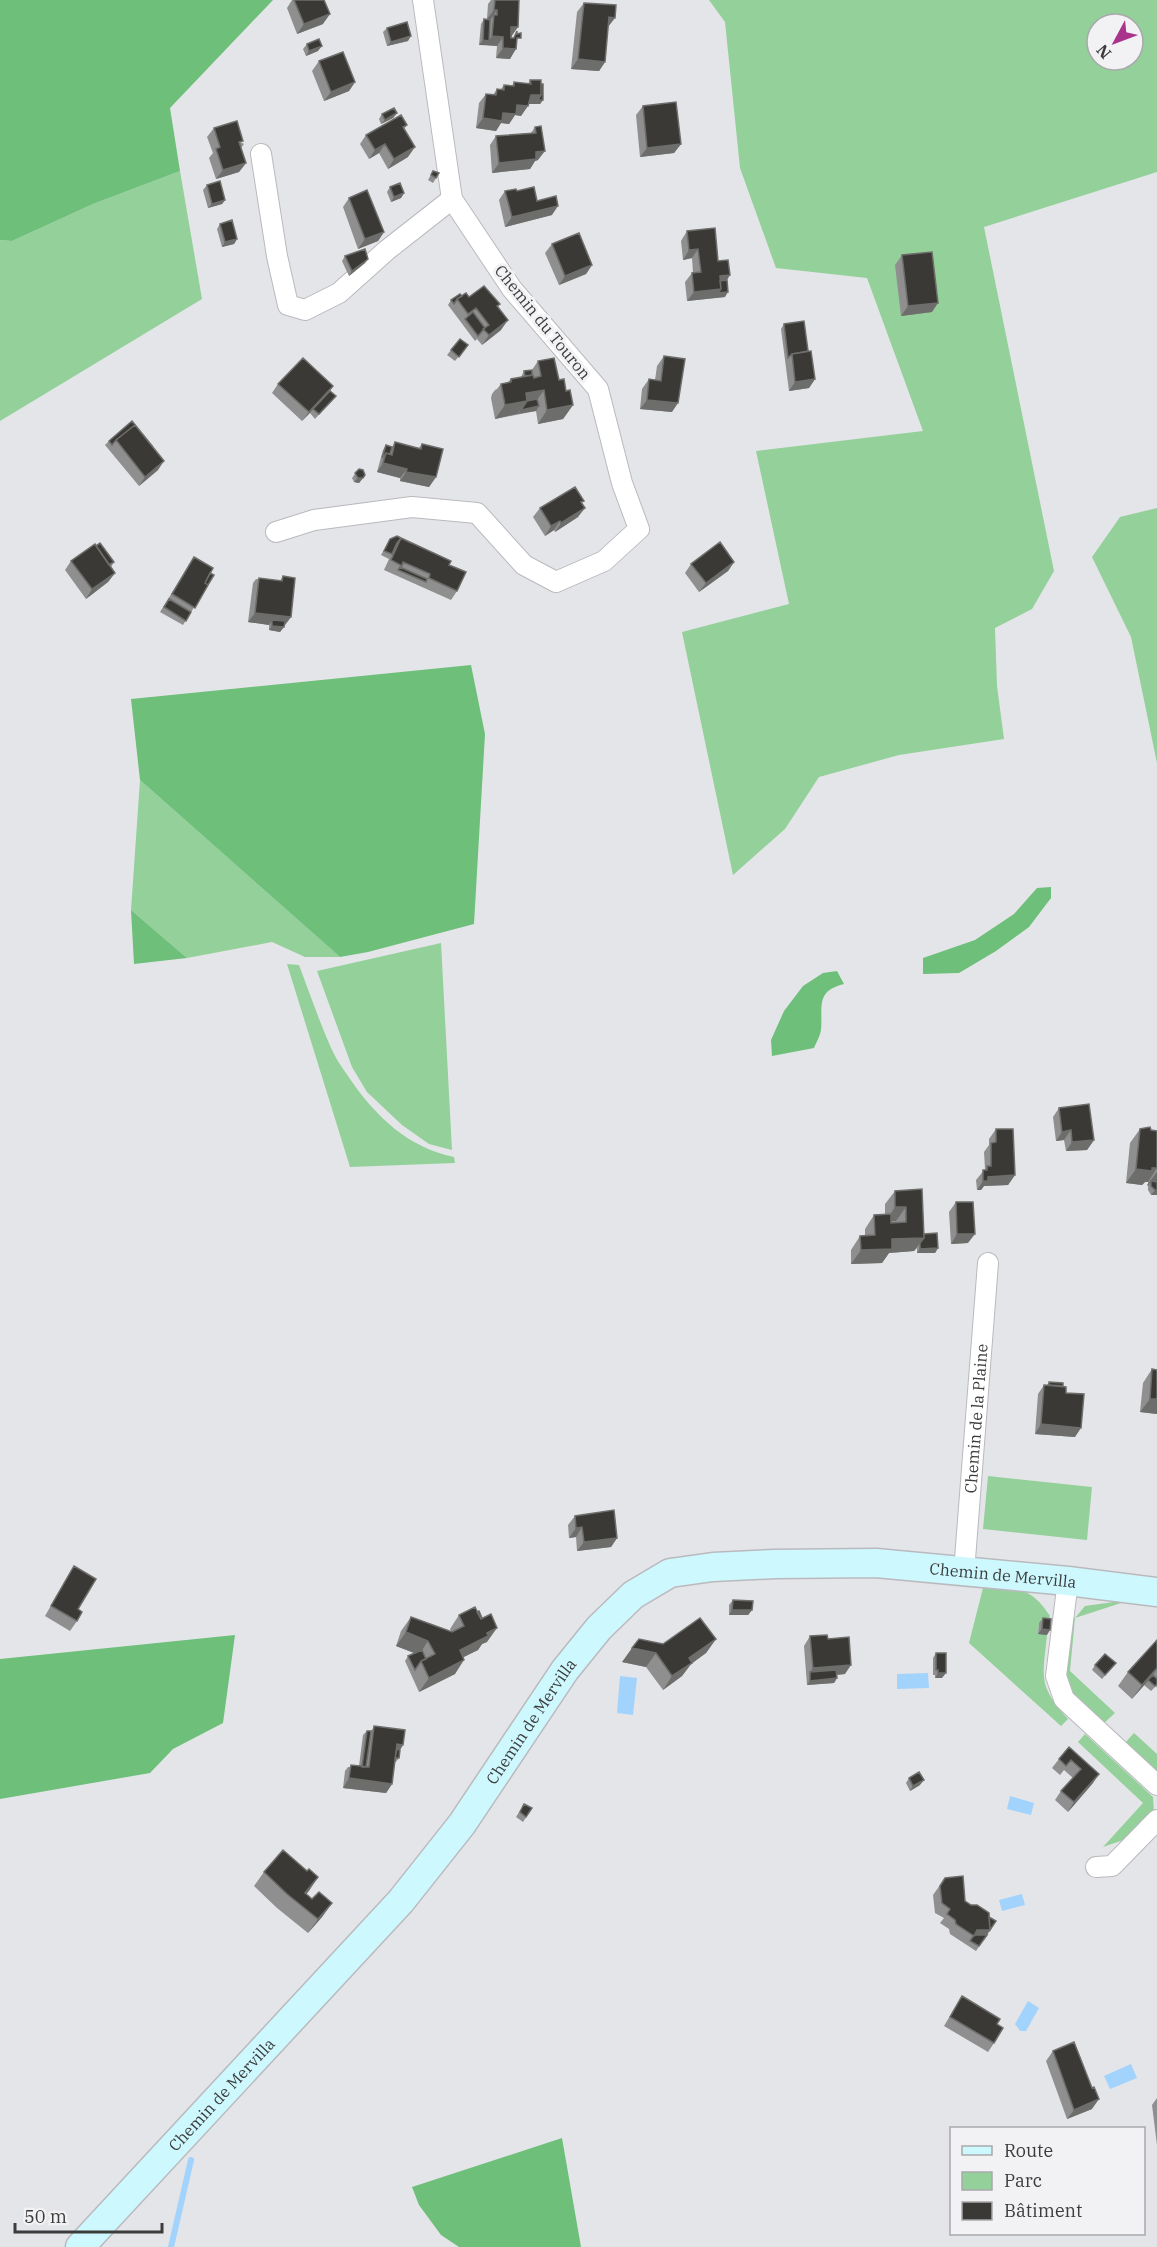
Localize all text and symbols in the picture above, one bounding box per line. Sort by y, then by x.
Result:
north arrow [1085,12,1145,72]
text: N [1092,41,1115,63]
street label: Chemin du Touron [491,261,595,383]
street label: Chemin de la Plaine [960,1343,992,1494]
street label: Chemin de Mervilla [929,1558,1078,1592]
street label: Chemin de Mervilla [482,1654,581,1788]
street label: Chemin de Mervilla [164,2034,279,2155]
legend [950,2127,1145,2235]
text: Route [1004,2139,1053,2162]
text: Parc [1004,2169,1042,2192]
scale bar [15,2196,162,2234]
text: Bâtiment [1004,2199,1082,2222]
text: 50 m [24,2205,67,2228]

